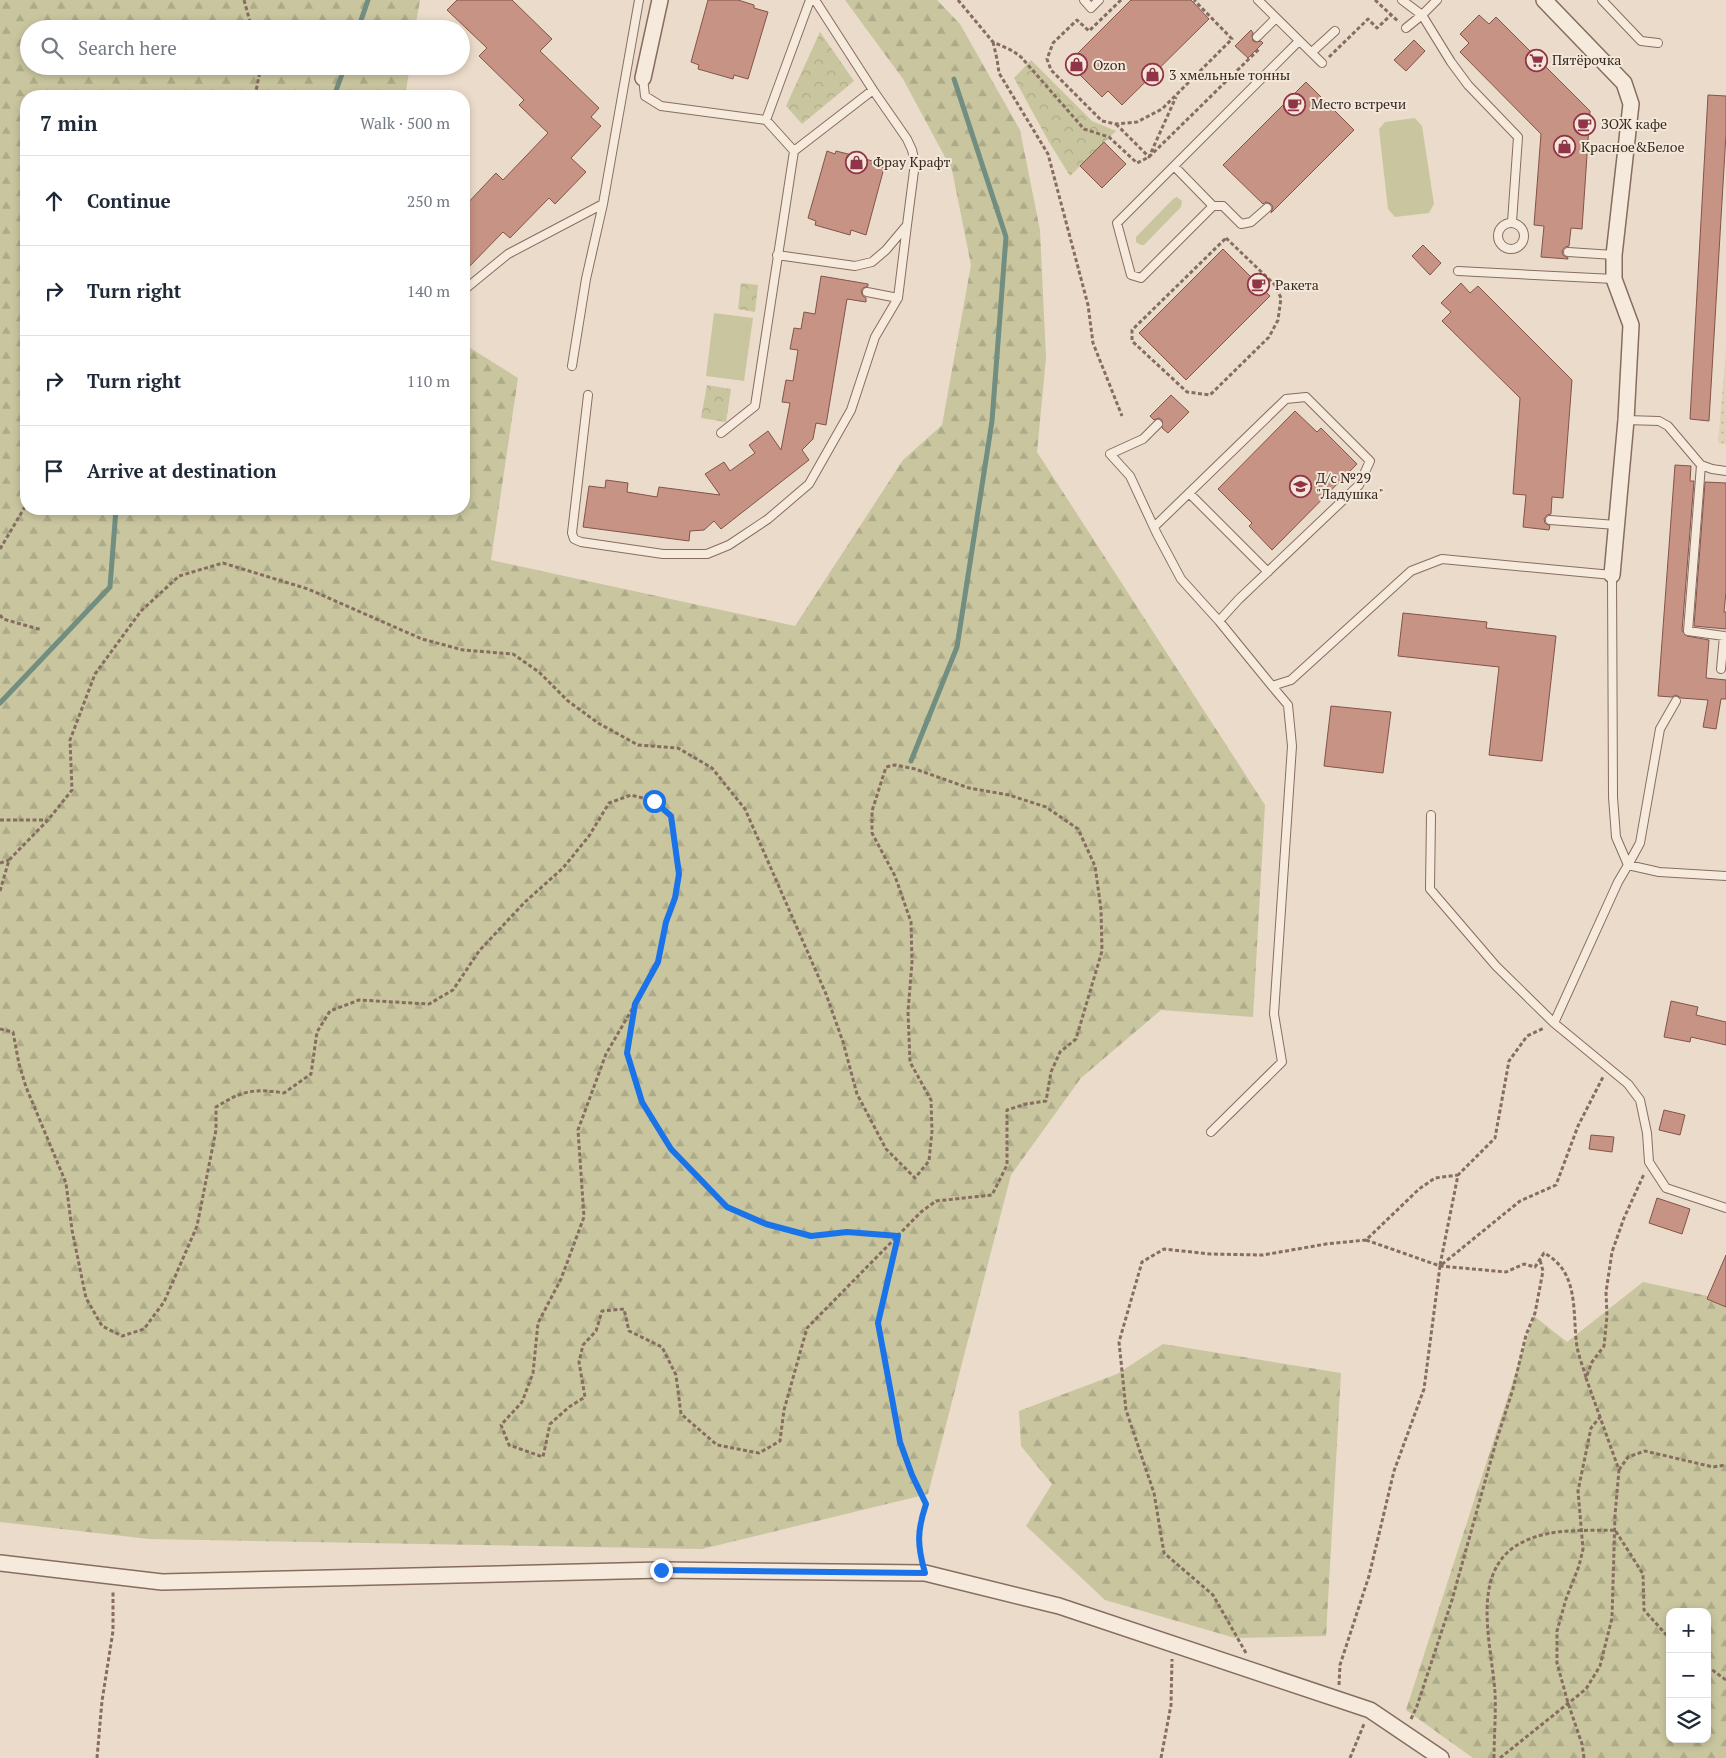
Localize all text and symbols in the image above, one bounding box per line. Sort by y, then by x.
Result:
search box [20,20,470,75]
icon: search [38,34,66,62]
text: Search here [78,35,177,60]
supermarket icon: Пятёрочка [1524,48,1548,72]
place label: Пятёрочка [1552,50,1621,69]
shop icon: Ozon [1065,53,1089,77]
place label: Ozon [1093,55,1127,74]
shop icon: 3 хмельные тонны [1141,63,1165,87]
place label: 3 хмельные тонны [1169,65,1290,84]
cafe icon: Место встречи [1283,92,1307,116]
place label: Место встречи [1311,94,1407,113]
text: 7 min [40,109,97,137]
text: Walk · 500 m [360,112,450,134]
cafe icon: ЗОЖ кафе [1573,112,1597,136]
place label: ЗОЖ кафе [1601,114,1667,133]
shop icon: Красное&Белое [1553,135,1577,159]
place label: Красное&Белое [1581,137,1685,156]
shop icon: Фрау Крафт [845,150,869,174]
place label: Фрау Крафт [873,152,950,171]
icon: ahead [40,187,68,215]
text: Continue [87,188,171,213]
text: 250 m [407,190,450,212]
cafe icon: Ракета [1247,273,1271,297]
place label: Ракета [1275,275,1319,294]
icon: right [40,277,68,305]
text: Turn right [87,278,181,303]
text: 140 m [407,280,450,302]
icon: right [40,367,68,395]
text: Turn right [87,368,181,393]
text: 110 m [407,370,450,392]
icon: arrive [40,457,68,485]
text: Arrive at destination [87,458,276,483]
place label: Д/с №29 "Ладушка" [1316,468,1384,503]
school or university icon: Д/с №29 "Ладушка" [1288,474,1312,498]
route start [643,790,666,813]
route end [650,1559,673,1582]
map controls [1666,1608,1711,1743]
button: + [1666,1608,1711,1653]
button: − [1666,1653,1711,1698]
button: layers [1666,1698,1711,1743]

